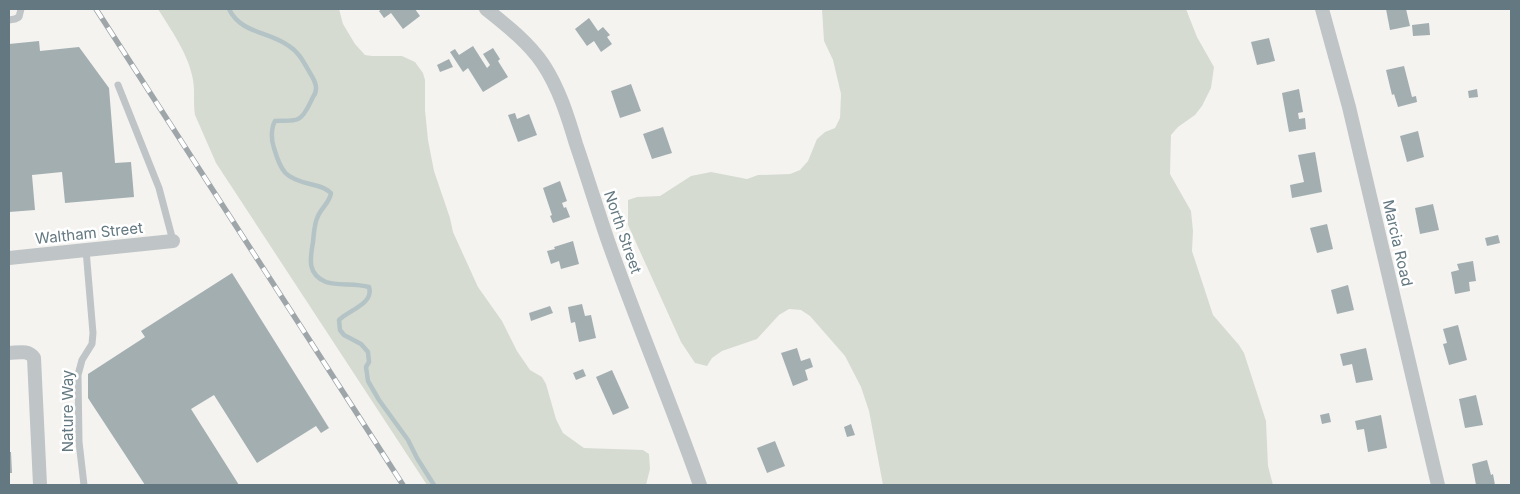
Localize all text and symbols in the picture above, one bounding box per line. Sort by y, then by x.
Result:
street label: North Street [600,188,646,276]
street label: Marcia Road [1379,198,1417,288]
street label: Waltham Street [34,218,144,248]
street label: Nature Way [58,369,77,452]

